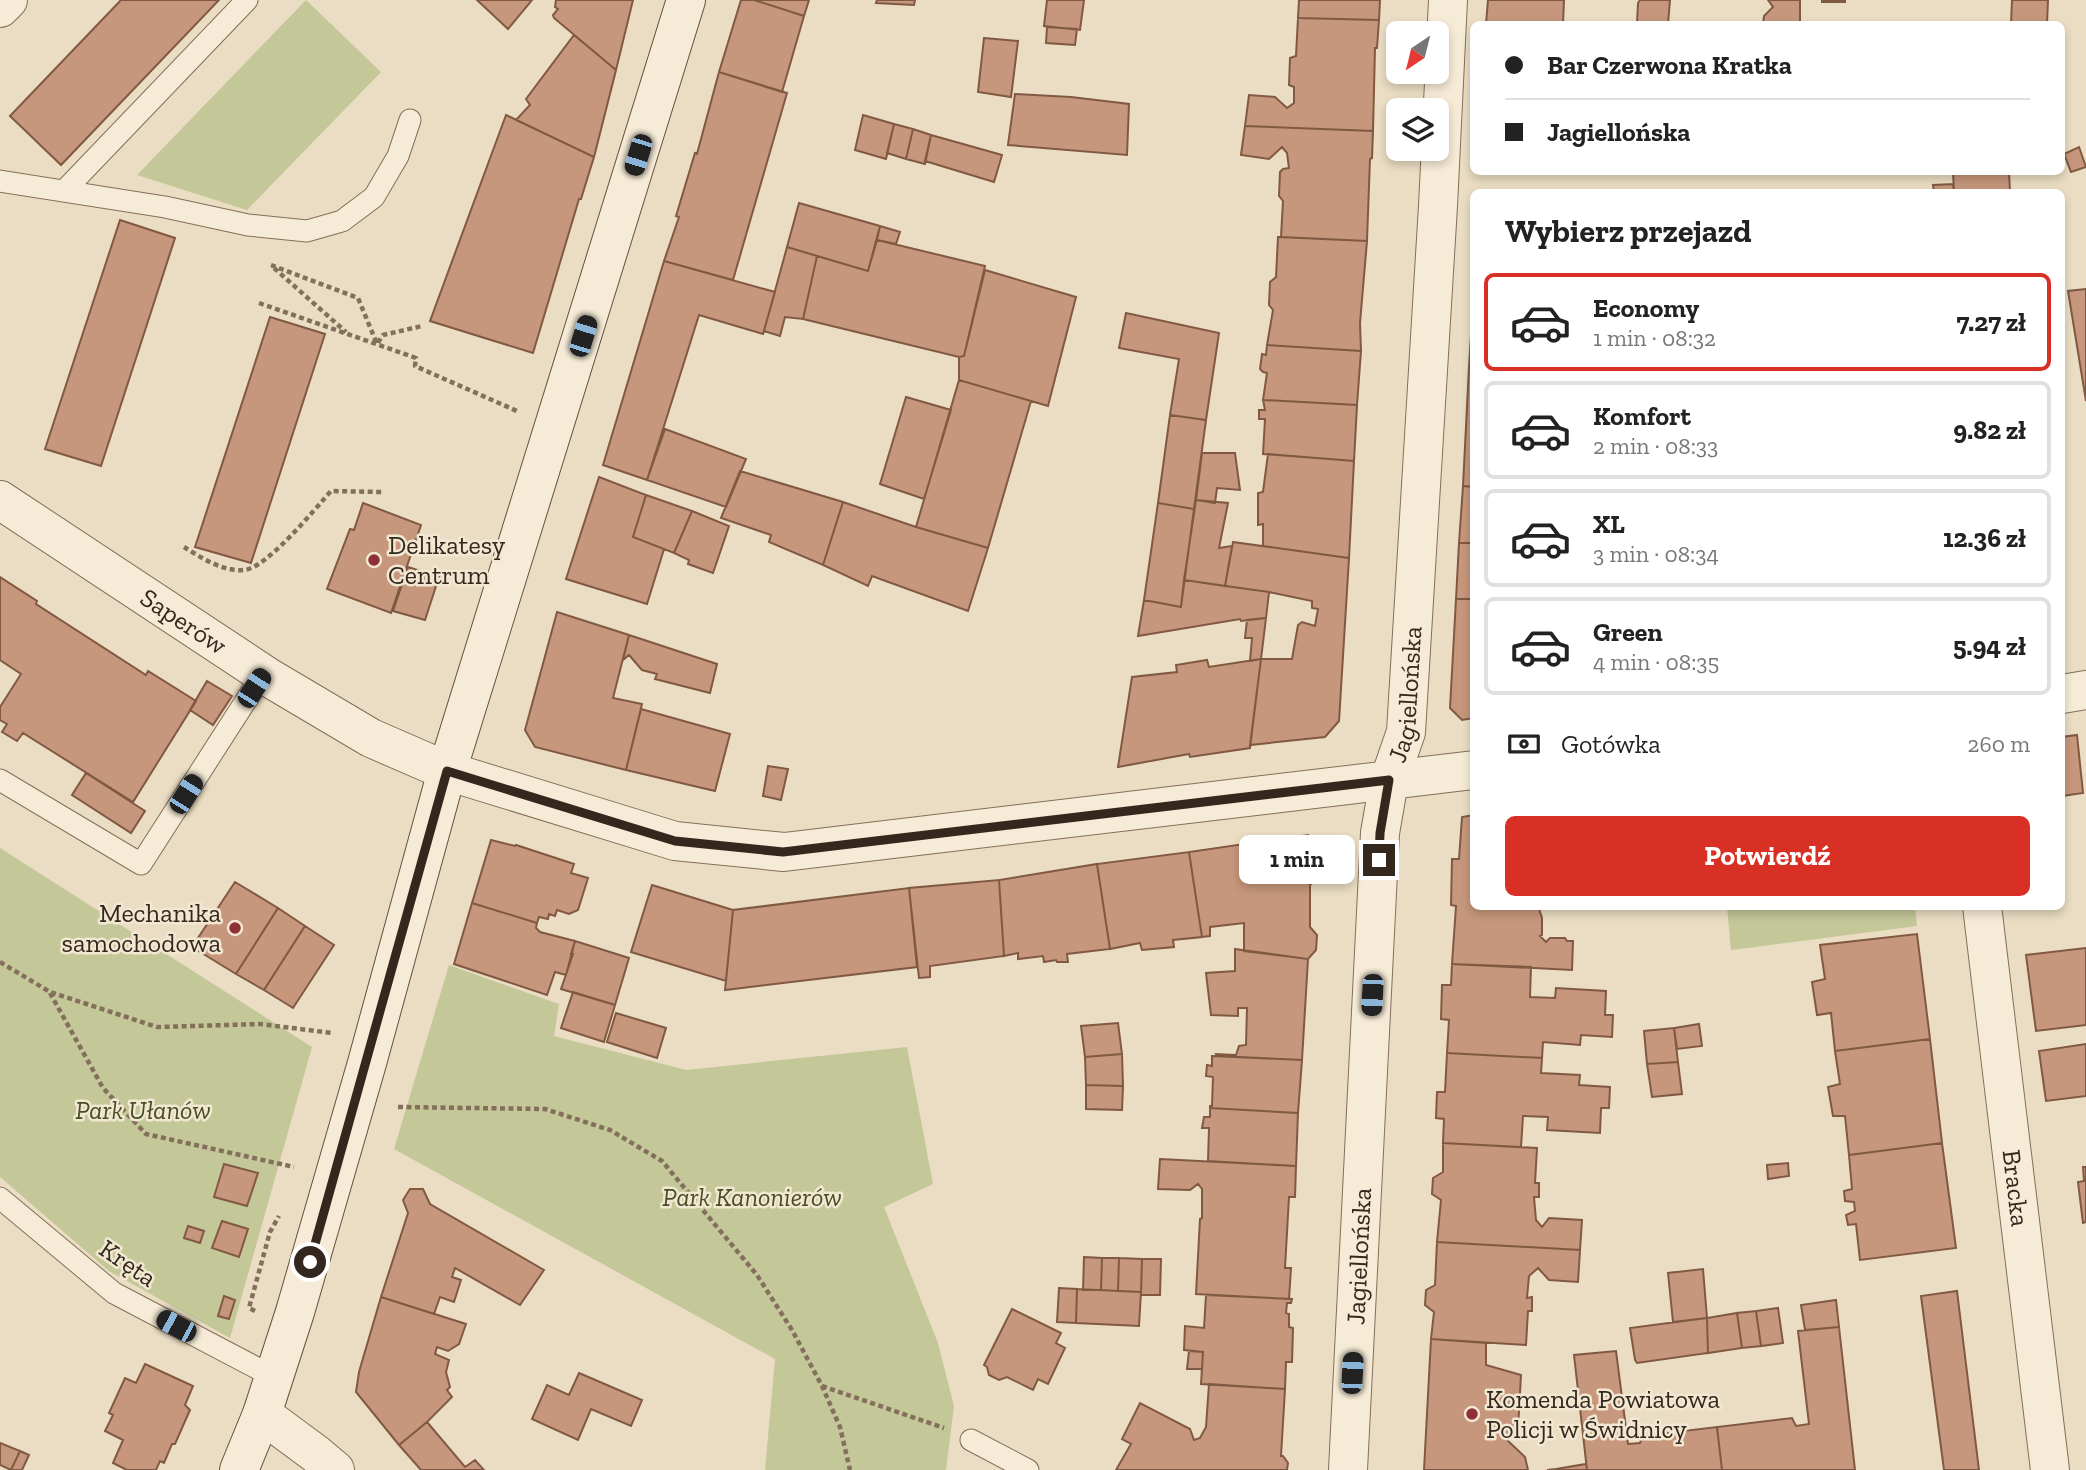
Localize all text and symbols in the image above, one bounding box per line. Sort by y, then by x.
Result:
north arrow [1386,21,1449,84]
map controls [1386,21,1449,161]
text: Bar Czerwona Kratka [1547,49,1792,81]
button: layers [1386,98,1449,161]
text: Jagiellońska [1547,116,1690,148]
car [622,132,655,178]
text: Wybierz przejazd [1505,212,1752,250]
icon: car [1509,291,1572,354]
text: Economy [1593,292,1699,324]
text: 7.27 zł [1956,306,2026,338]
car [567,313,600,359]
text: 1 min · 08:32 [1593,324,1716,352]
icon: car [1509,399,1572,462]
text: Komfort [1593,400,1691,432]
text: 9.82 zł [1953,414,2026,446]
text: 2 min · 08:33 [1593,432,1718,460]
icon: car [1509,507,1572,570]
text: XL [1593,508,1625,540]
text: 12.36 zł [1943,522,2026,554]
place label: Delikatesy Centrum [388,529,506,591]
text: 3 min · 08:34 [1593,540,1719,568]
marker: Delikatesy Centrum [366,552,382,568]
street label: Saperów [134,581,233,661]
icon: car [1509,615,1572,678]
text: Green [1593,616,1663,648]
street label: Jagiellońska [1381,625,1428,767]
text: 5.94 zł [1953,630,2026,662]
text: 4 min · 08:35 [1593,648,1719,676]
car [234,665,275,711]
icon: cash [1505,725,1543,763]
text: Gotówka [1561,728,1661,760]
text: 260 m [1968,730,2030,758]
car [166,771,207,817]
button: Potwierdź [1505,816,2030,896]
callout: 1 min [1239,836,1354,884]
route end [1363,844,1395,876]
text: 1 min [1270,845,1324,873]
place label: Mechanika samochodowa [62,897,221,959]
marker: Mechanika samochodowa [227,920,243,936]
car [1361,973,1384,1017]
park label: Park Ułanów [75,1094,211,1126]
street label: Bracka [1995,1148,2037,1229]
park label: Park Kanonierów [662,1181,842,1213]
street label: Jagiellońska [1339,1187,1378,1326]
street label: Kręta [93,1232,163,1294]
route start [294,1246,326,1278]
car [153,1307,200,1345]
car [1341,1351,1364,1395]
place label: Komenda Powiatowa Policji w Świdnicy [1486,1383,1721,1445]
marker: Komenda Powiatowa Policji w Świdnicy [1464,1406,1480,1422]

